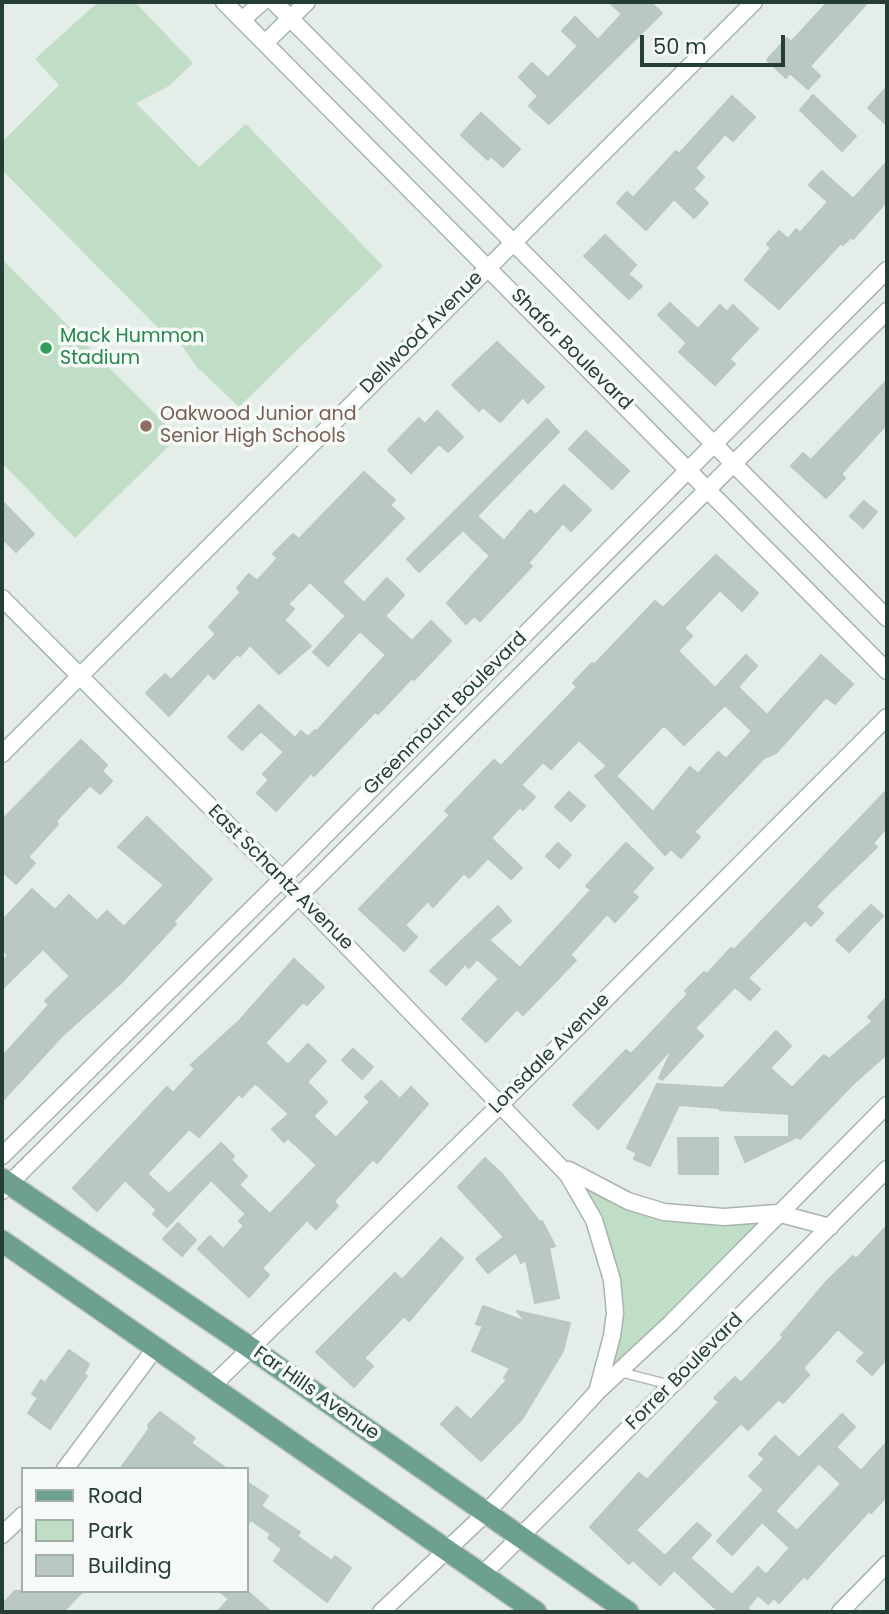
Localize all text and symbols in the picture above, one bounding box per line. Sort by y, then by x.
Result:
scale bar [644,21,789,65]
text: 50 m [653,32,707,61]
street label: Dellwood Avenue [356,267,488,399]
street label: Shafor Boulevard [505,284,637,416]
place label: Mack Hummon Stadium [60,326,204,370]
marker: Mack Hummon Stadium [38,340,54,356]
place label: Oakwood Junior and Senior High Schools [160,404,357,448]
marker: Oakwood Junior and Senior High Schools [138,418,154,434]
street label: Greenmount Boulevard [360,628,532,800]
street label: East Schantz Avenue [203,801,357,955]
street label: Lonsdale Avenue [485,989,615,1119]
street label: Forrer Boulevard [622,1309,748,1435]
street label: Far Hills Avenue [249,1342,383,1446]
legend [21,1467,248,1593]
text: Road [88,1481,143,1510]
text: Park [88,1516,133,1545]
text: Building [88,1551,172,1580]

